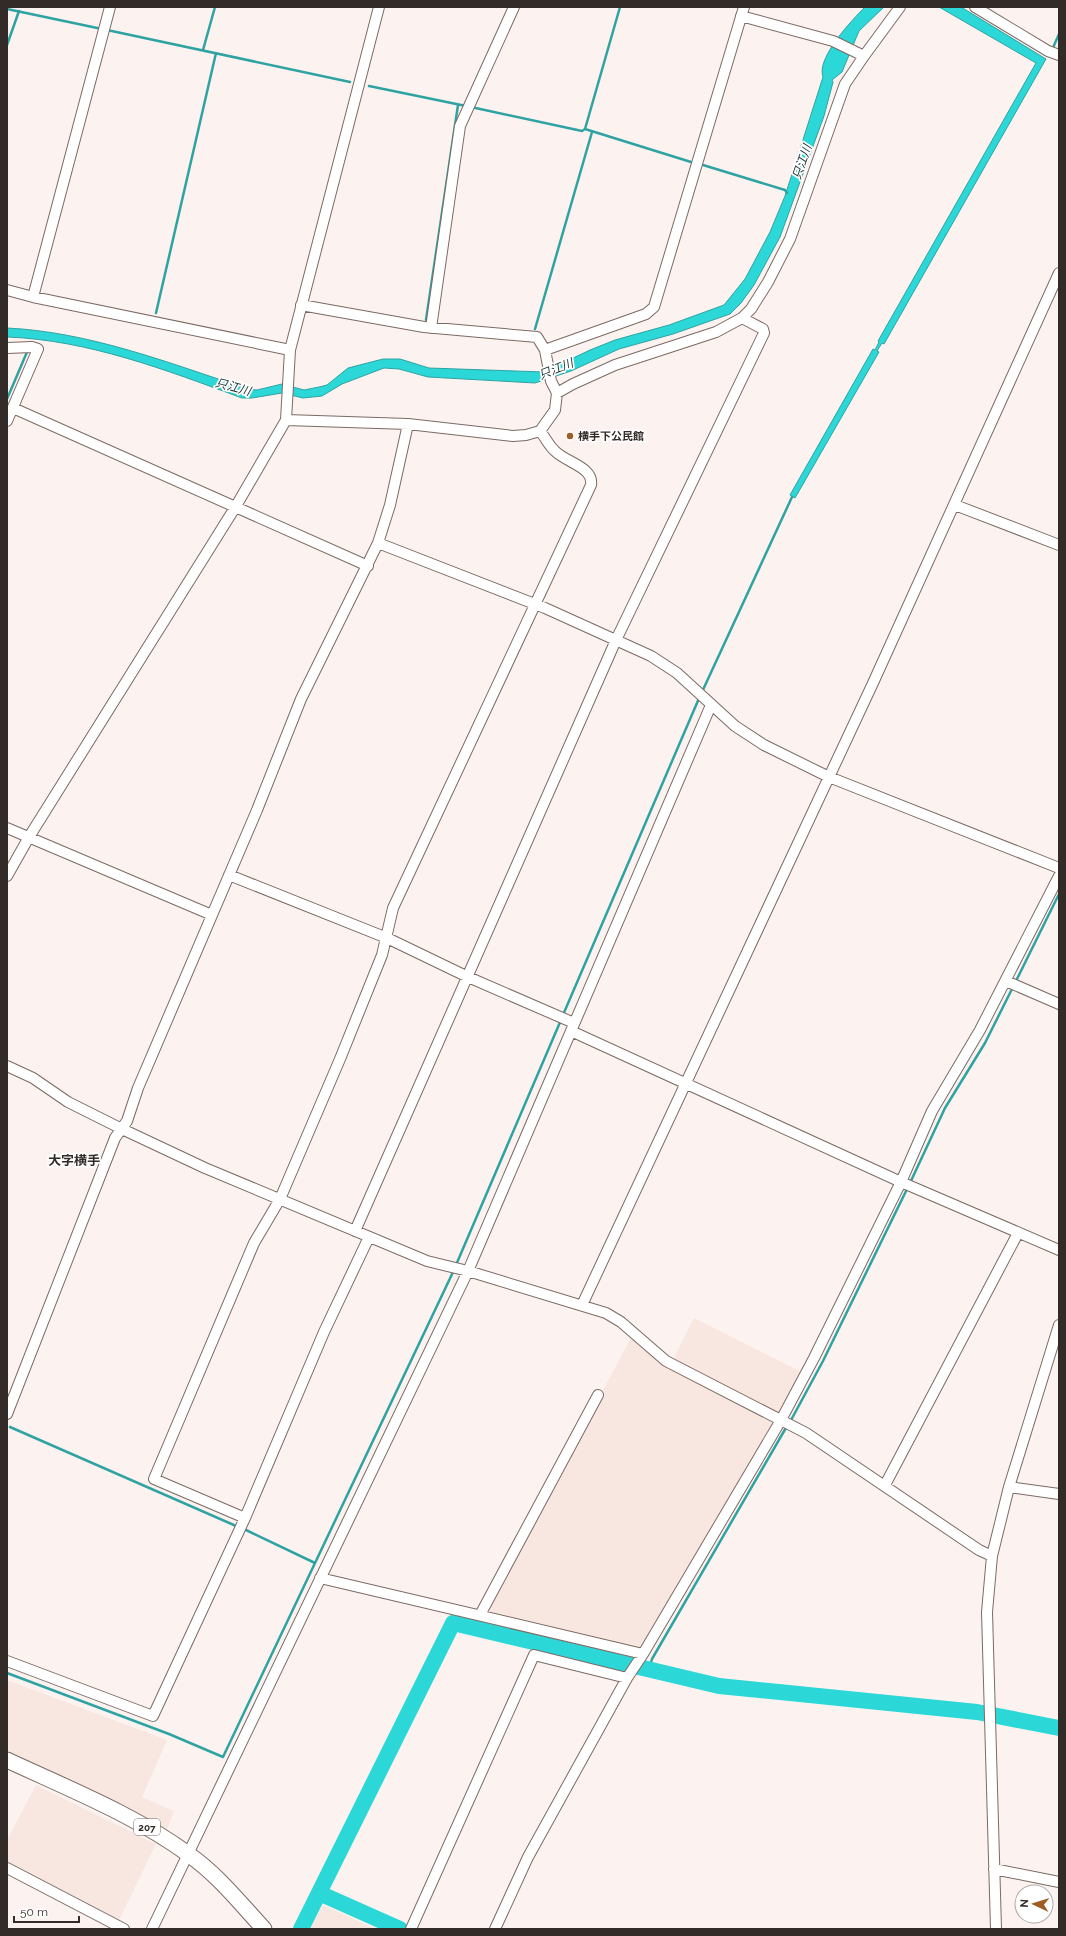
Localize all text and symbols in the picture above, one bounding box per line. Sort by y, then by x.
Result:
water label: 只江川 [790,141,815,181]
water label: 只江川 [537,355,577,382]
water label: 只江川 [214,376,254,399]
place label: 横手下公民館 [578,430,644,443]
marker: 横手下公民館 [565,431,575,441]
district label: 大字横手 [48,1153,100,1168]
road number: 207 [134,1819,160,1835]
north arrow [1014,1884,1054,1924]
scale bar [14,1898,79,1924]
text: N [1018,1899,1031,1908]
text: 50 m [20,1905,48,1919]

